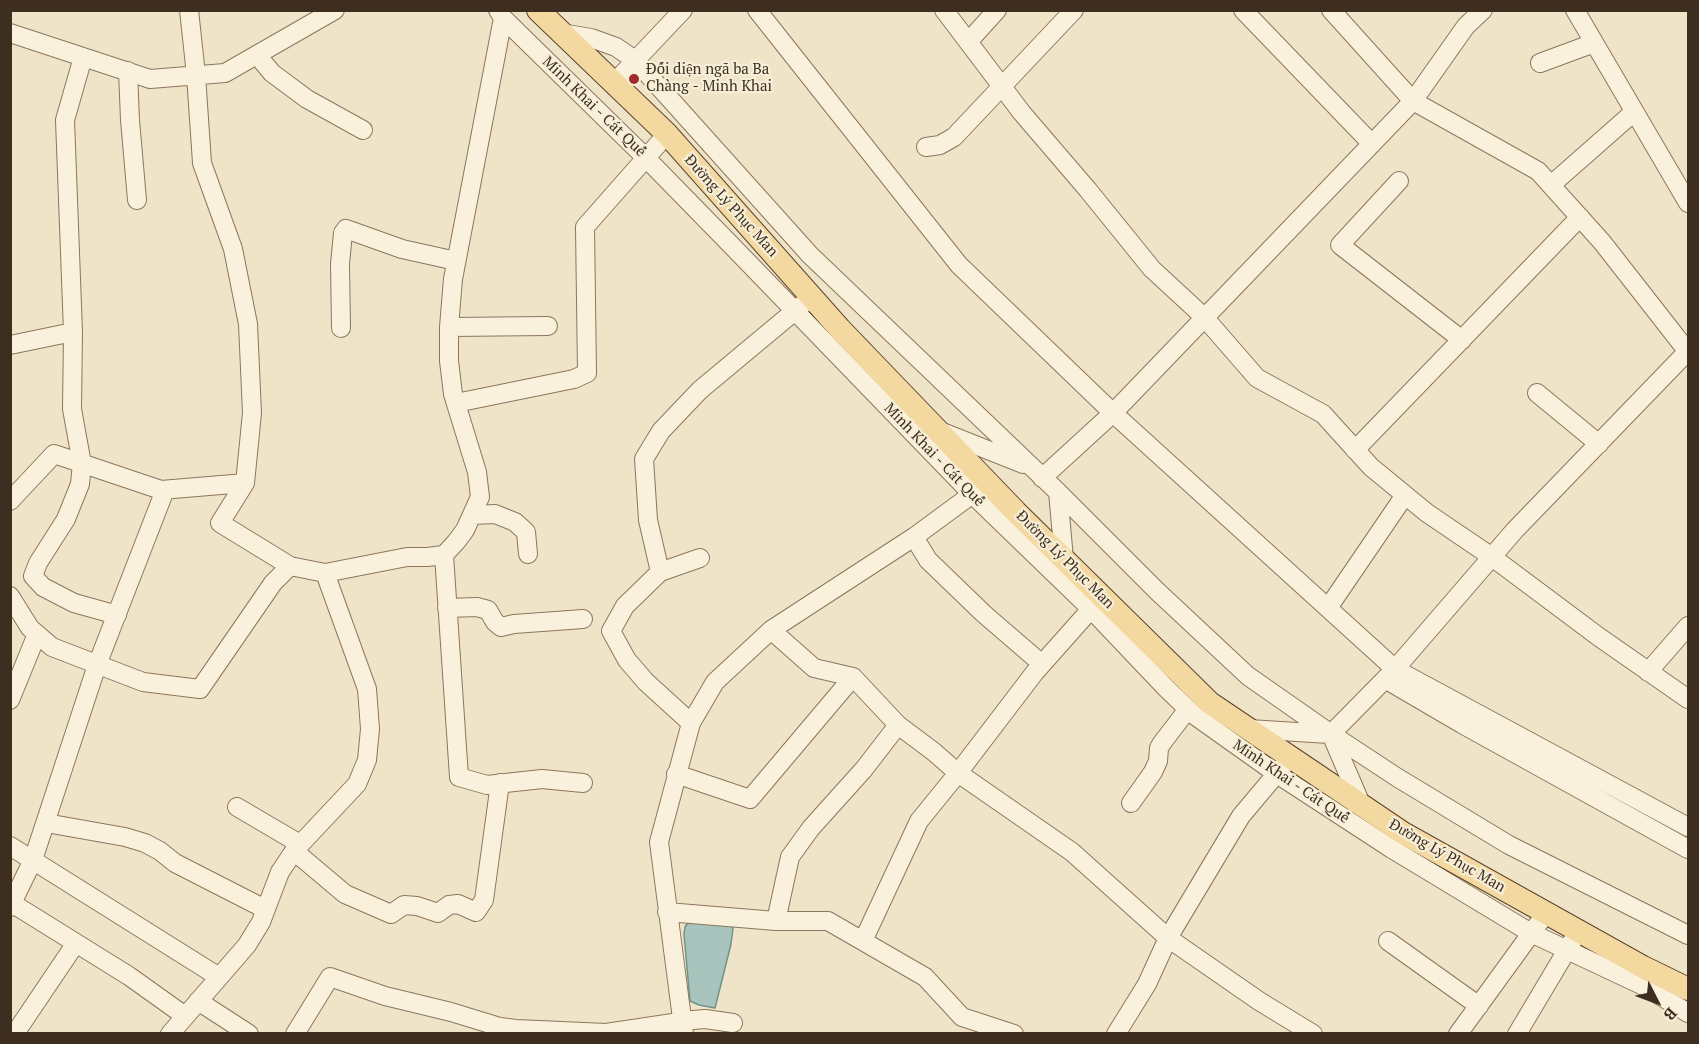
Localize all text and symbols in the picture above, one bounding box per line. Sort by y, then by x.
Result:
street label: Minh Khai - Cát Quế [539,53,649,161]
place label: Đối diện ngã ba Ba Chàng - Minh Khai [646,61,772,96]
marker: Đối diện ngã ba Ba Chàng - Minh Khai [627,72,641,86]
street label: Đường Lý Phục Man [680,151,782,261]
street label: Minh Khai - Cát Quế [880,400,988,510]
street label: Đường Lý Phục Man [1012,507,1118,613]
street label: Minh Khai - Cát Quế [1229,736,1353,828]
street label: Đường Lý Phục Man [1386,815,1508,897]
north arrow [1627,972,1687,1032]
text: B [1659,1003,1682,1025]

